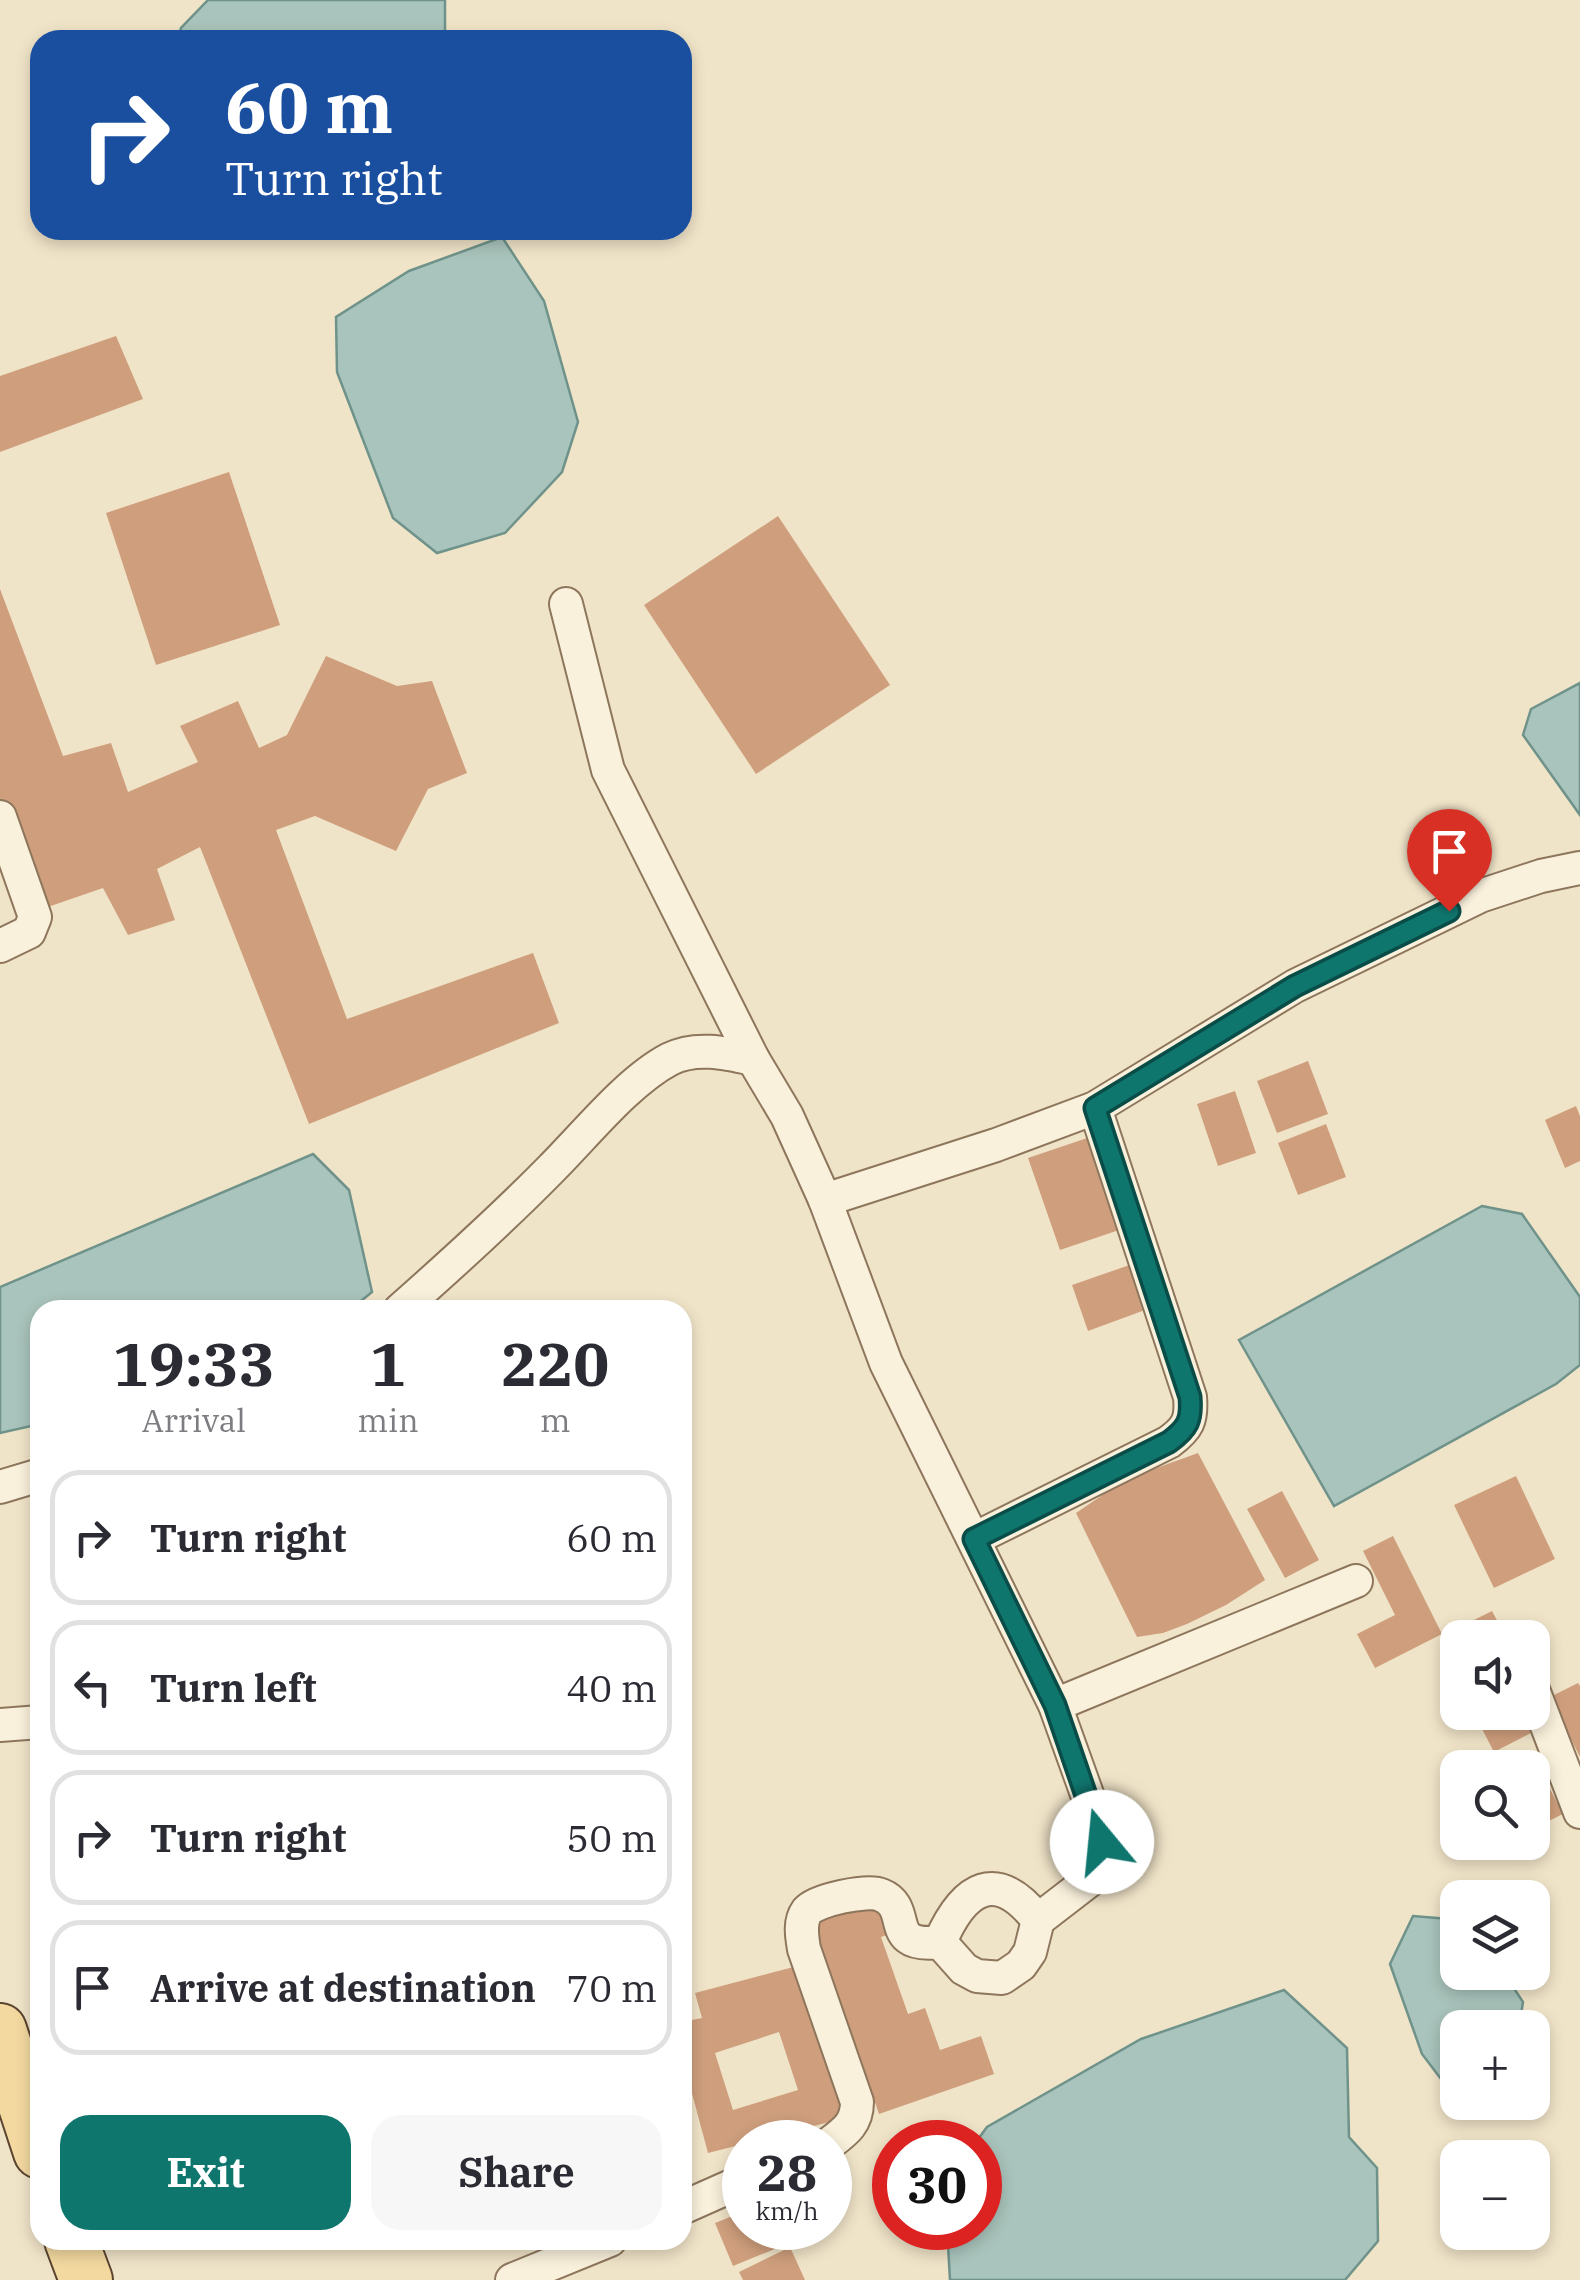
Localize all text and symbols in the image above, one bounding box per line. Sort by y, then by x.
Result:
text: 60 m [225,61,393,152]
icon: right [60,70,190,200]
text: Turn right [225,149,443,207]
pin [1407,809,1492,912]
icon: arrive [1422,824,1477,879]
text: 19:33 [113,1324,275,1403]
text: 1 [370,1324,406,1403]
text: 220 [501,1324,609,1403]
text: Arrival [142,1399,246,1441]
text: min [358,1399,419,1441]
text: m [540,1399,571,1441]
icon: right [65,1510,120,1565]
text: Turn right [150,1513,346,1562]
text: 60 m [566,1513,657,1562]
map controls [1440,1620,1550,2250]
button: sound [1440,1620,1550,1730]
icon: left [65,1660,120,1715]
text: Turn left [150,1663,317,1712]
text: 40 m [566,1663,657,1712]
button: search [1440,1750,1550,1860]
position arrow [1050,1790,1154,1894]
icon: right [65,1810,120,1865]
text: Turn right [150,1813,346,1862]
text: 50 m [566,1813,657,1862]
button: layers [1440,1880,1550,1990]
icon: arrive [65,1960,120,2015]
text: Arrive at destination [150,1963,536,2012]
text: 70 m [566,1963,657,2012]
button: + [1440,2010,1550,2120]
button: Exit [60,2115,351,2230]
button: Share [371,2115,662,2230]
speed limit sign: 30 [872,2120,1002,2250]
text: 28 [757,2140,817,2205]
button: − [1440,2140,1550,2250]
text: km/h [755,2194,819,2227]

